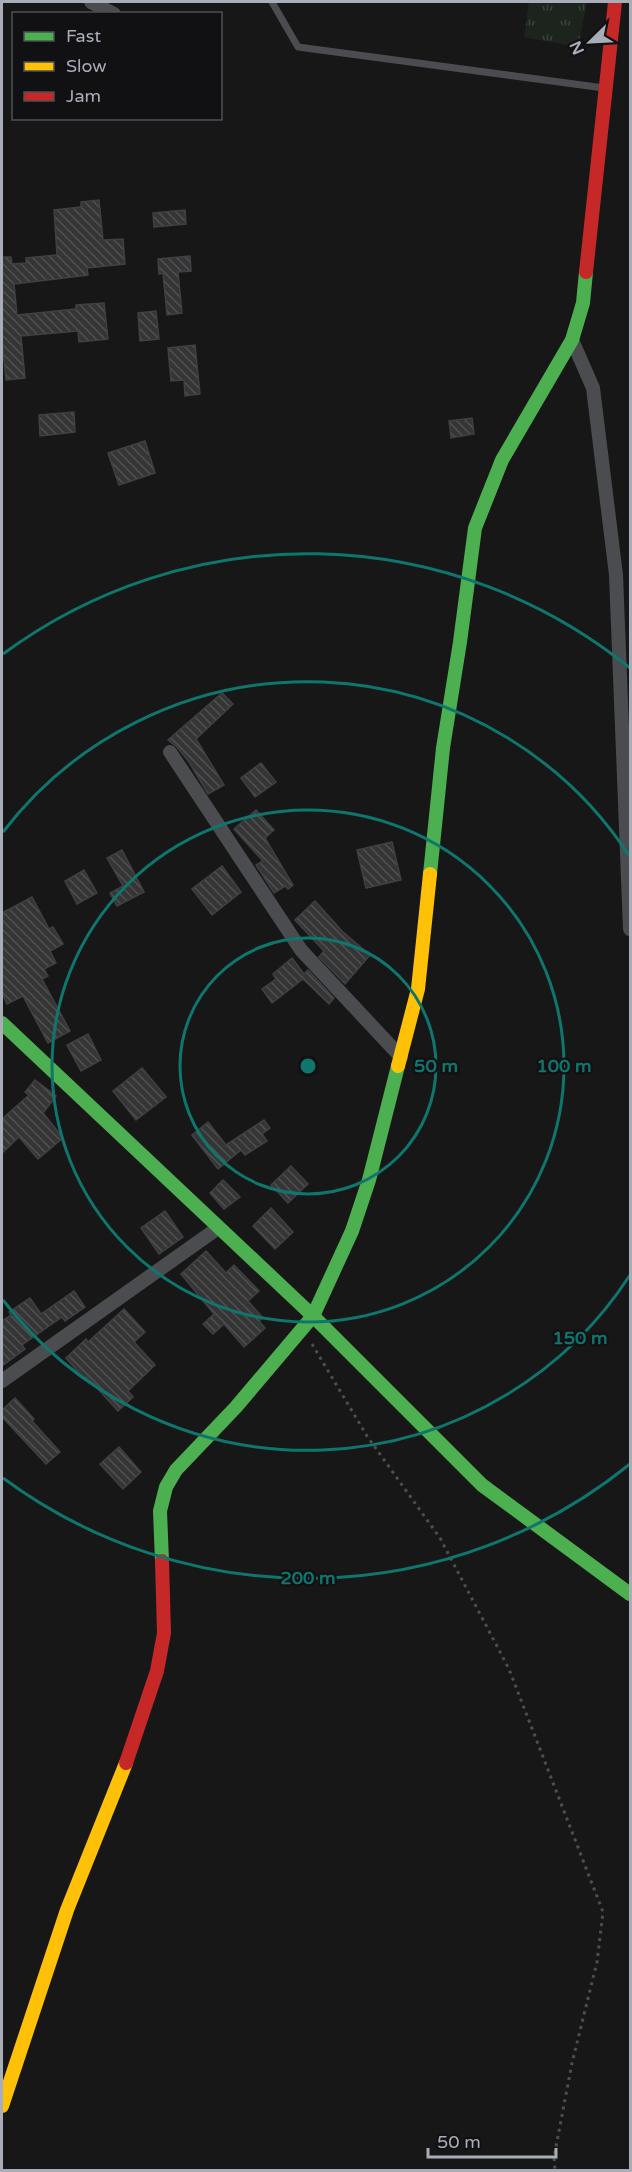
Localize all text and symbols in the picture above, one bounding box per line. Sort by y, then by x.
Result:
legend [12,12,222,120]
north arrow [560,12,620,72]
text: Fast [66,25,101,47]
text: N [565,38,589,58]
text: Slow [66,55,107,77]
text: Jam [66,85,101,107]
text: 50 m [414,1055,458,1077]
text: 100 m [536,1055,592,1077]
centre of rings [298,1056,318,1076]
text: 150 m [552,1327,608,1349]
text: 200 m [280,1567,336,1589]
scale bar [428,2121,556,2159]
text: 50 m [437,2131,481,2153]

